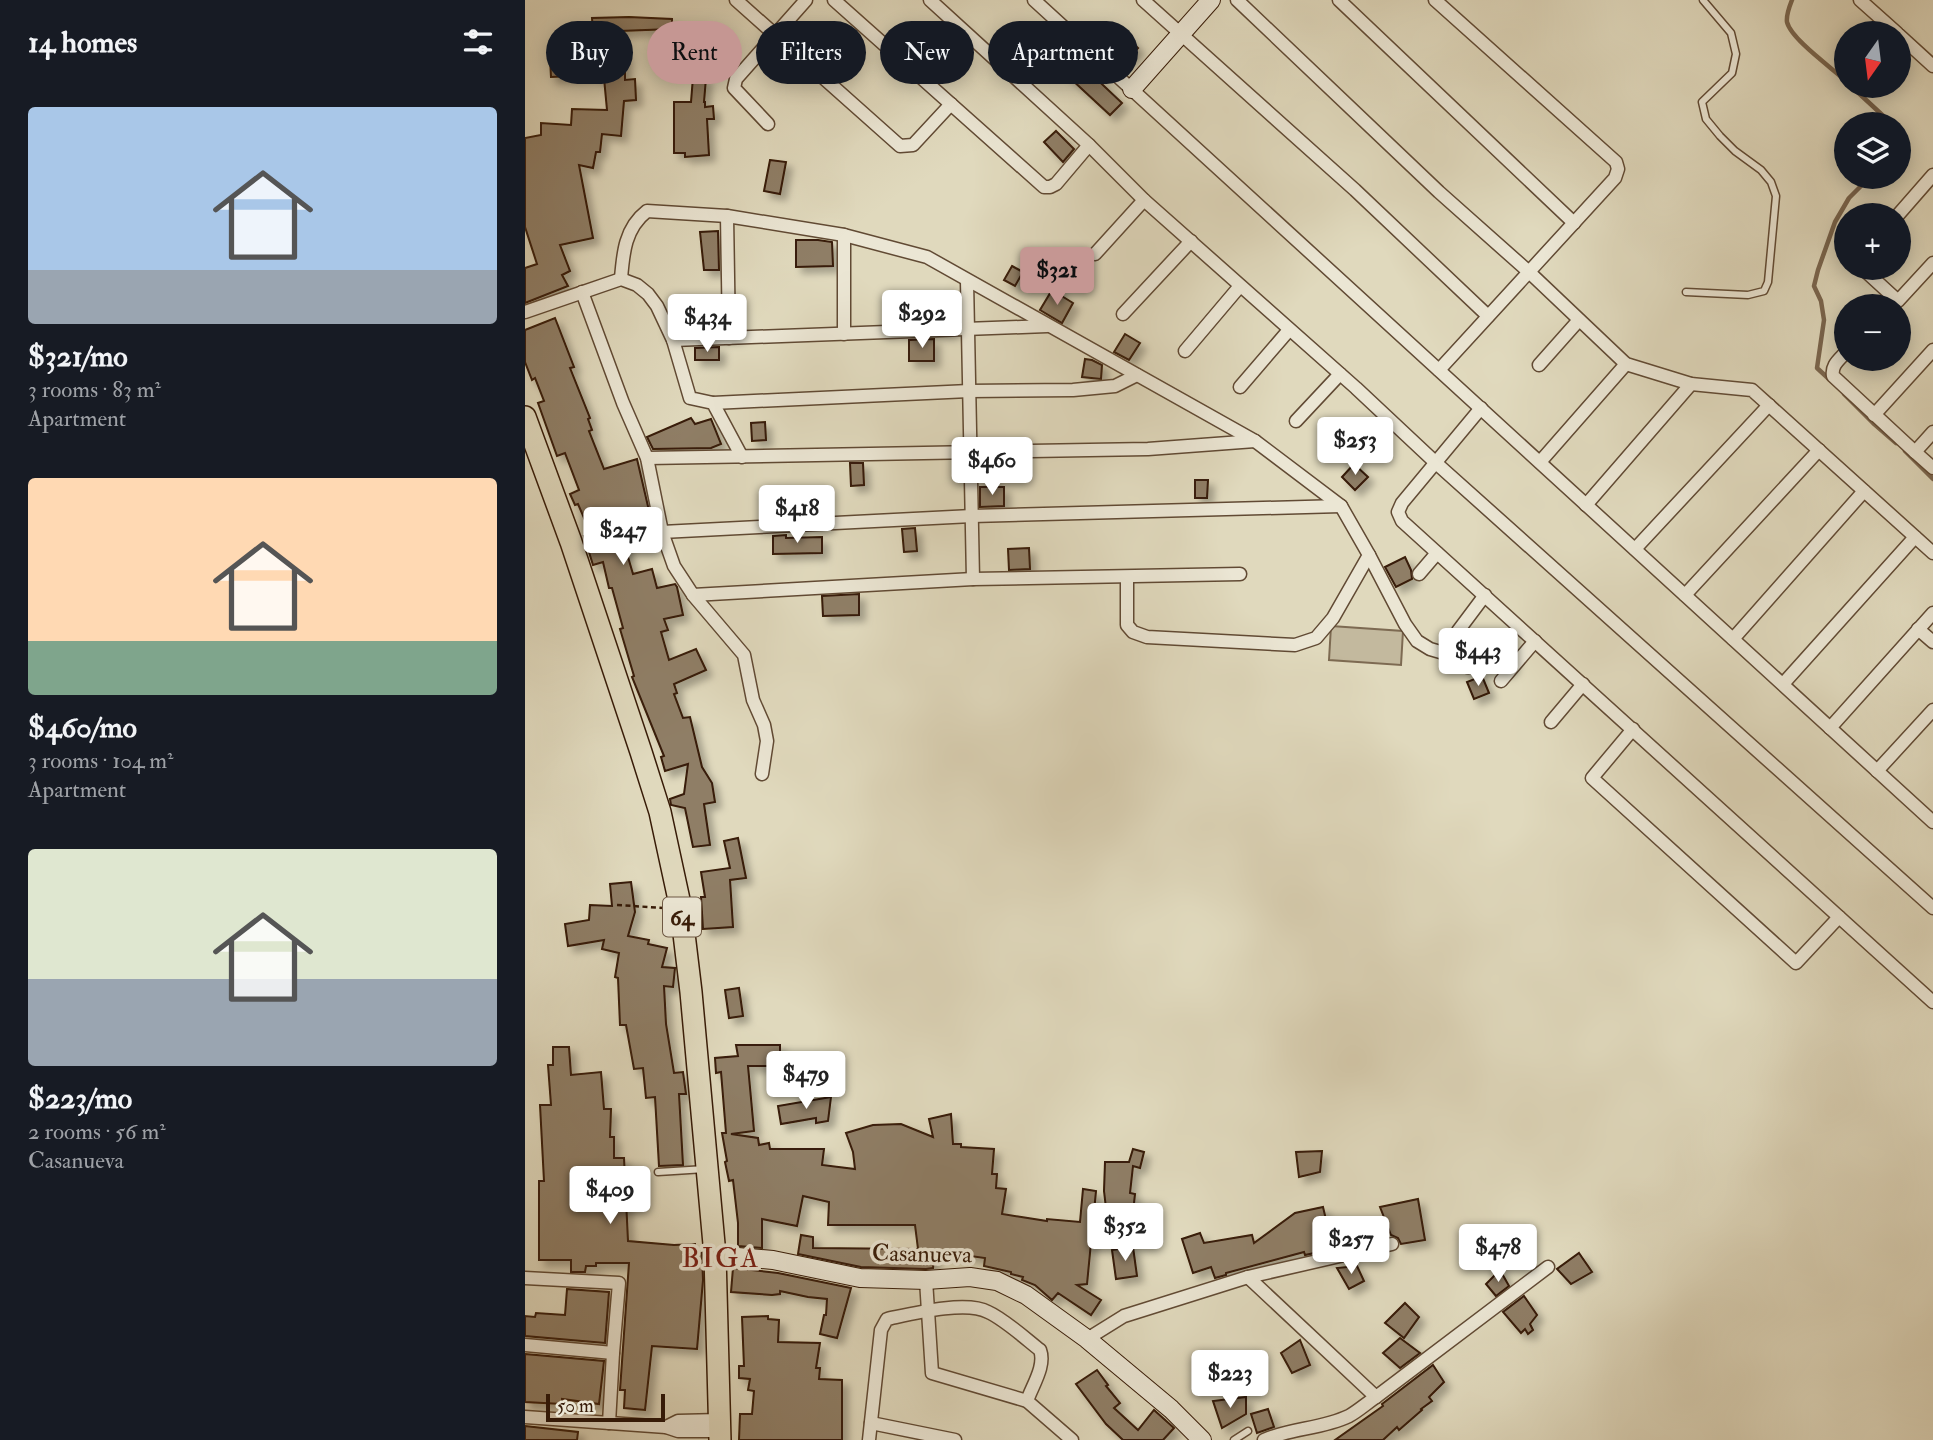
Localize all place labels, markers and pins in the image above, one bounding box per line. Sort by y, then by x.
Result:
pin: $321 [1016,247,1098,307]
pin: $292 [881,290,963,350]
pin: $434 [666,294,748,354]
pin: $253 [1314,418,1396,477]
pin: $460 [951,438,1033,497]
pin: $418 [756,486,838,545]
pin: $247 [582,508,664,567]
pin: $443 [1437,628,1519,688]
pin: $479 [765,1052,847,1111]
pin: $409 [569,1166,651,1226]
pin: $352 [1084,1204,1166,1263]
pin: $257 [1310,1216,1392,1276]
pin: $478 [1457,1224,1539,1284]
pin: $223 [1189,1350,1271,1410]

